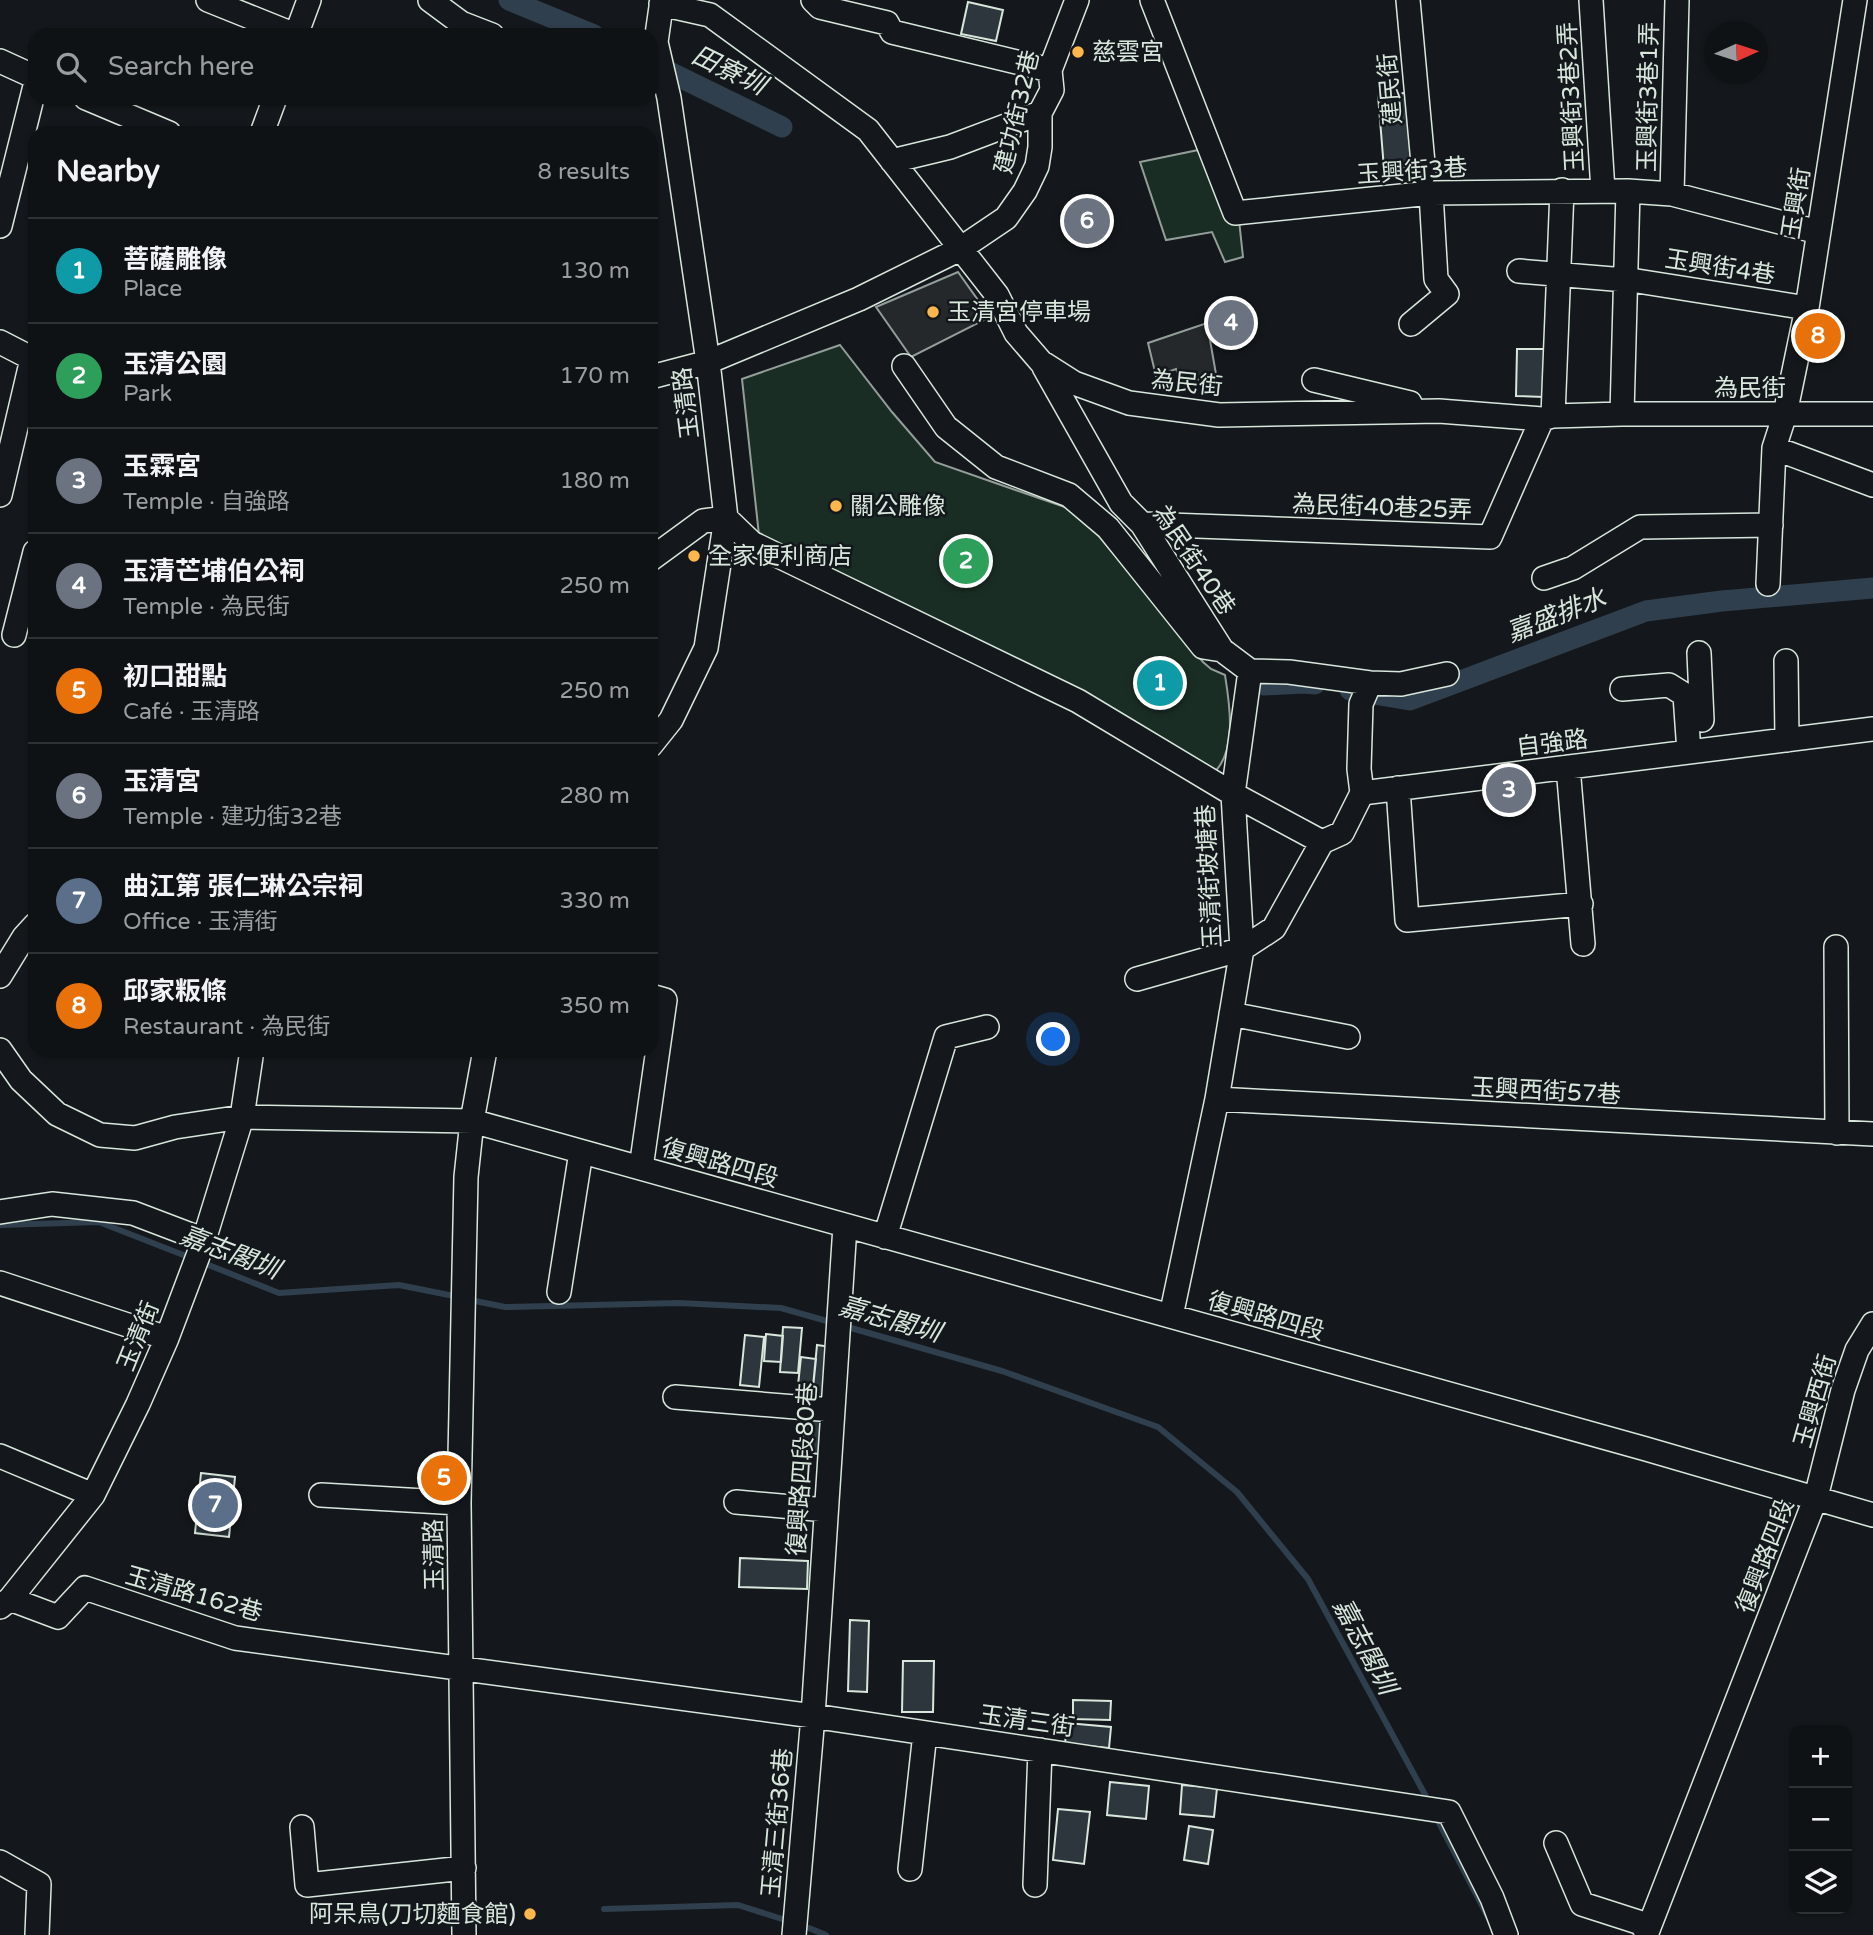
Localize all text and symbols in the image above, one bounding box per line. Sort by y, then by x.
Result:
street label: 玉興街3巷2弄 [1553,21,1590,173]
north arrow [1705,21,1768,84]
street label: 玉興街3巷1弄 [1633,22,1664,172]
search box [28,28,658,105]
place label: 慈雲宮 [1092,38,1164,67]
water label: 田寮圳 [687,39,774,103]
marker: 慈雲宮 [1070,44,1086,60]
street label: 建功街32巷 [989,47,1046,177]
icon: search [52,48,90,86]
text: Search here [108,51,254,82]
street label: 建民街 [1373,52,1408,126]
text: Nearby [56,153,160,190]
street label: 玉興街3巷 [1356,153,1468,190]
text: 8 results [537,158,630,186]
street label: 玉興街 [1777,165,1816,241]
pin: 6 [1064,195,1110,247]
text: 菩薩雕像 [123,244,227,275]
street label: 玉興街4巷 [1663,244,1777,291]
text: 1 [72,257,86,285]
text: 130 m [560,257,630,285]
text: Place [123,275,182,303]
pin: 4 [1208,297,1254,349]
place label: 玉清宮停車場 [947,298,1091,327]
marker: 玉清宮停車場 [925,304,941,320]
pin: 8 [1795,310,1841,362]
text: 玉清公園 [123,349,227,380]
text: 2 [72,362,86,390]
text: 170 m [560,362,630,390]
street label: 玉清路 [668,365,705,440]
street label: 為民街 [1150,365,1224,402]
street label: 為民街 [1714,374,1786,403]
text: Park [123,380,172,408]
text: 玉霖宮 [123,451,201,482]
text: 3 [72,467,86,495]
text: 180 m [560,467,630,495]
text: Temple · 自強路 [123,488,290,516]
street label: 為民街40巷25弄 [1291,490,1473,525]
place label: 關公雕像 [850,492,946,521]
marker: 關公雕像 [828,498,844,514]
street label: 為民街40巷 [1146,500,1241,621]
pin: 2 [943,535,989,587]
place label: 全家便利商店 [708,542,852,571]
marker: 全家便利商店 [686,548,702,564]
text: 玉清芒埔伯公祠 [123,556,305,587]
text: 4 [72,572,86,600]
text: 250 m [560,572,630,600]
water label: 嘉盛排水 [1502,582,1611,649]
text: Temple · 為民街 [123,593,290,621]
pin: 1 [1137,657,1183,709]
text: 初口甜點 [123,661,227,692]
text: 5 [72,677,86,705]
text: 250 m [560,677,630,705]
text: Café · 玉清路 [123,698,260,726]
street label: 自強路 [1515,725,1590,762]
pin: 3 [1486,764,1532,816]
text: 玉清宮 [123,766,201,797]
text: 6 [72,782,86,810]
text: 280 m [560,782,630,810]
text: Temple · 建功街32巷 [123,803,342,831]
street label: 玉清街坡塘巷 [1191,803,1228,949]
text: 曲江第 張仁琳公宗祠 [123,871,364,902]
text: 7 [72,887,86,915]
text: 330 m [560,887,630,915]
text: Office · 玉清街 [123,908,278,936]
text: 邱家粄條 [123,976,227,1007]
text: 8 [72,992,86,1020]
text: 350 m [560,992,630,1020]
text: Restaurant · 為民街 [123,1013,330,1041]
your location [1036,1022,1070,1056]
street label: 玉興西街57巷 [1470,1073,1622,1110]
street label: 復興路四段 [658,1133,782,1194]
water label: 嘉志閣圳 [176,1219,288,1287]
street label: 復興路四段 [1204,1286,1328,1347]
water label: 嘉志閣圳 [836,1290,948,1350]
street label: 玉清街 [112,1297,165,1375]
street label: 玉興西街 [1788,1351,1843,1451]
street label: 復興路四段80巷 [782,1381,823,1557]
pin: 5 [421,1452,467,1504]
pin: 7 [192,1479,238,1531]
street label: 復興路四段 [1730,1495,1801,1617]
street label: 玉清路 [419,1519,450,1591]
street label: 玉清路162巷 [122,1561,266,1628]
water label: 嘉志閣圳 [1326,1593,1405,1703]
street label: 玉清三街 [977,1700,1076,1743]
map controls [1789,1725,1852,1914]
button: + [1789,1725,1852,1788]
street label: 玉清三街36巷 [757,1747,798,1899]
button: − [1789,1788,1852,1851]
button: layers [1789,1851,1852,1914]
place label: 阿呆鳥(刀切麵食館) [309,1900,516,1929]
marker: 阿呆鳥(刀切麵食館) [522,1906,538,1922]

